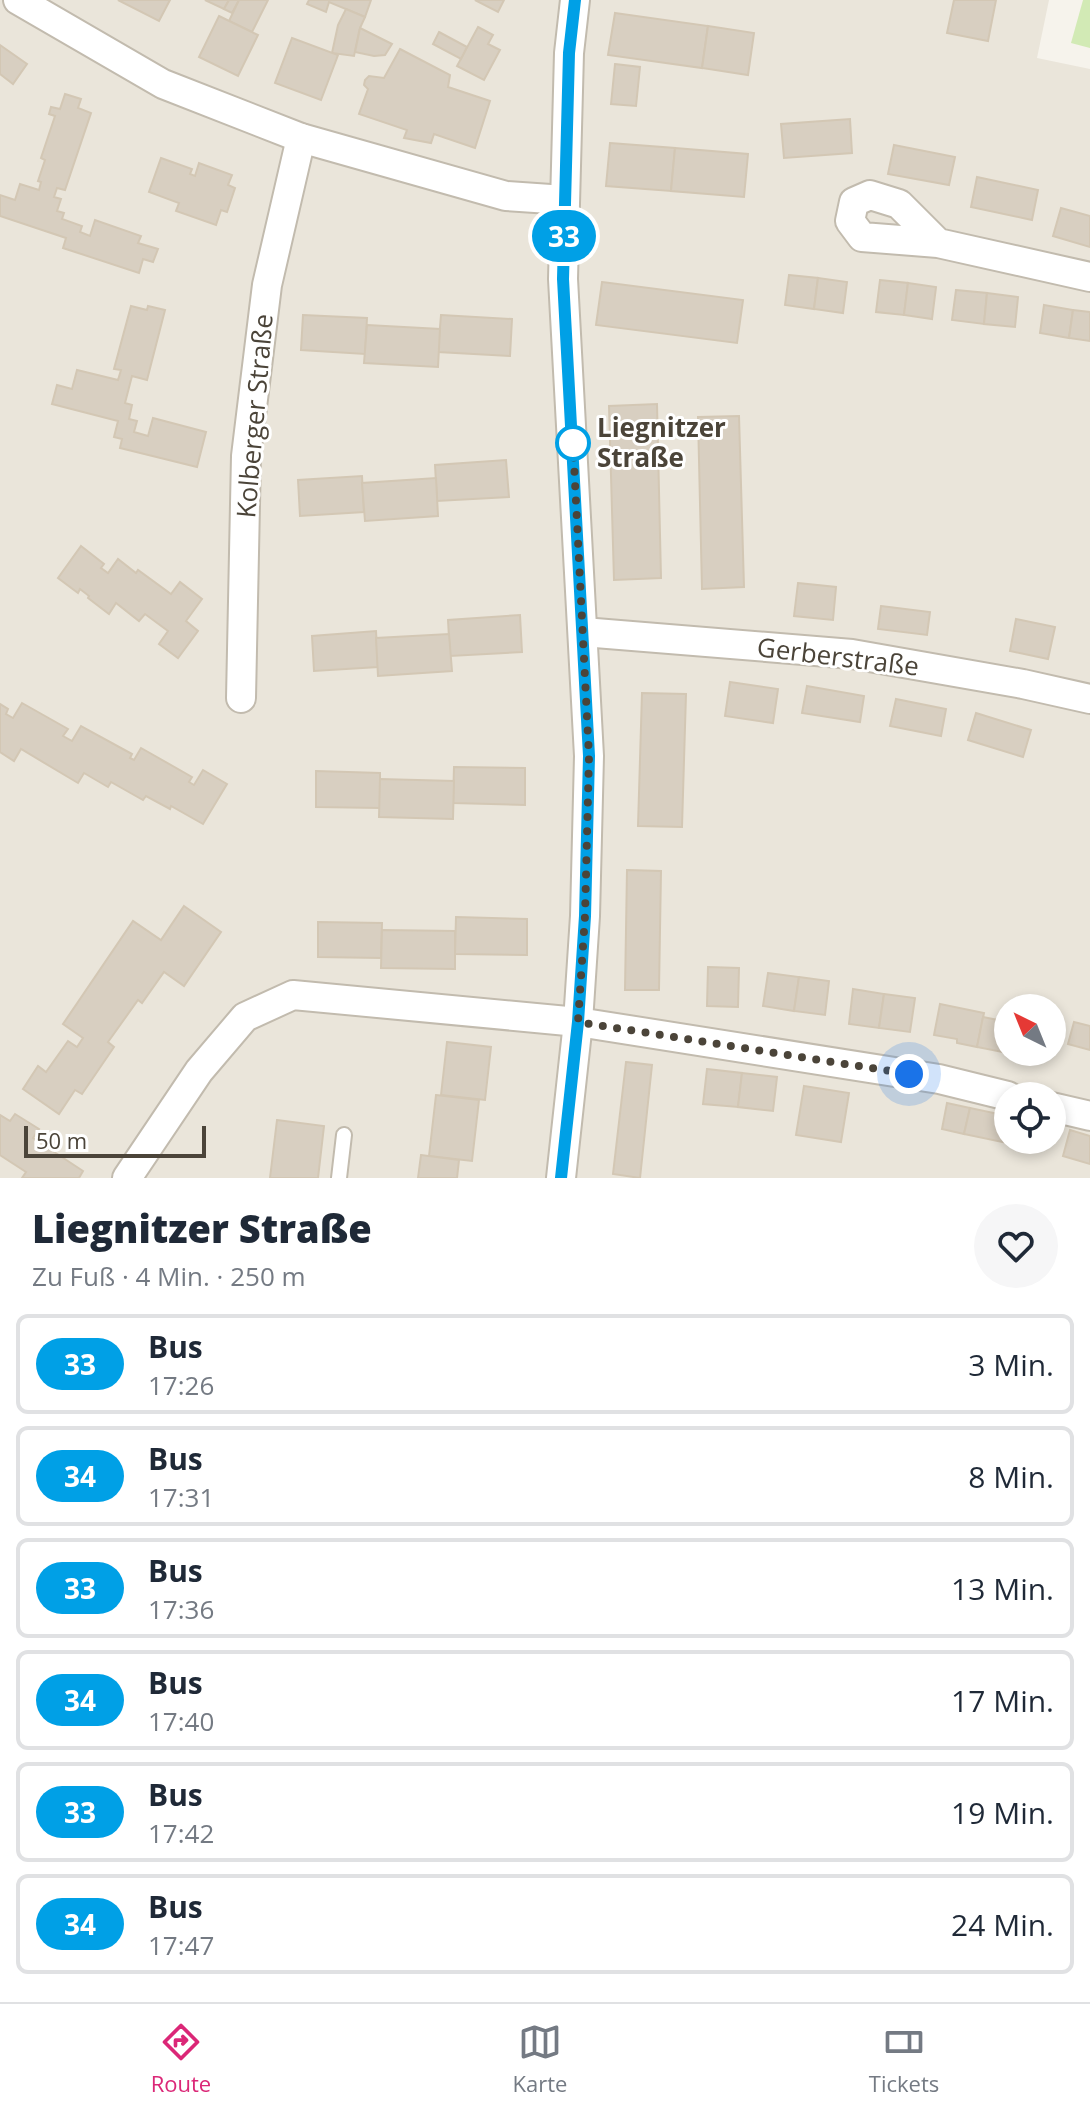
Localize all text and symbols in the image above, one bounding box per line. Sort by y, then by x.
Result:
line badge: 33 [528,210,600,262]
text: 33 [548,217,580,255]
street label: Kolberger Straße [227,312,281,519]
place label: Liegnitzer Straße [597,409,726,475]
marker: Liegnitzer Straße [556,426,590,460]
street label: Gerberstraße [755,628,921,684]
north arrow [994,994,1066,1066]
map controls [994,994,1066,1154]
your location [889,1054,929,1094]
button: locate [994,1082,1066,1154]
scale bar [24,1122,206,1158]
text: 50 m [36,1125,87,1155]
text: Liegnitzer Straße [32,1202,372,1254]
button: heart [974,1204,1058,1288]
text: Zu Fuß · 4 Min. · 250 m [32,1258,306,1294]
text: Bus [148,1326,203,1367]
text: 3 Min. [968,1344,1054,1385]
text: 33 [64,1345,96,1383]
text: 17:26 [148,1367,214,1403]
text: Bus [148,1438,203,1479]
text: 8 Min. [968,1456,1054,1497]
text: 34 [64,1457,96,1495]
text: 17:31 [148,1479,214,1515]
text: Bus [148,1550,203,1591]
text: 13 Min. [951,1568,1054,1609]
text: 33 [64,1569,96,1607]
text: 17:36 [148,1591,214,1627]
text: Bus [148,1662,203,1703]
text: 17 Min. [951,1680,1054,1721]
text: 34 [64,1681,96,1719]
text: 17:40 [148,1703,214,1739]
text: Bus [148,1774,203,1815]
text: 19 Min. [951,1792,1054,1833]
text: 33 [64,1793,96,1831]
text: 17:42 [148,1815,214,1851]
text: Bus [148,1886,203,1927]
text: 24 Min. [951,1904,1054,1945]
text: 34 [64,1905,96,1943]
text: 17:47 [148,1927,214,1963]
tab: Route [151,2020,211,2098]
tab: Karte [513,2020,567,2098]
tab: Tickets [869,2020,939,2098]

